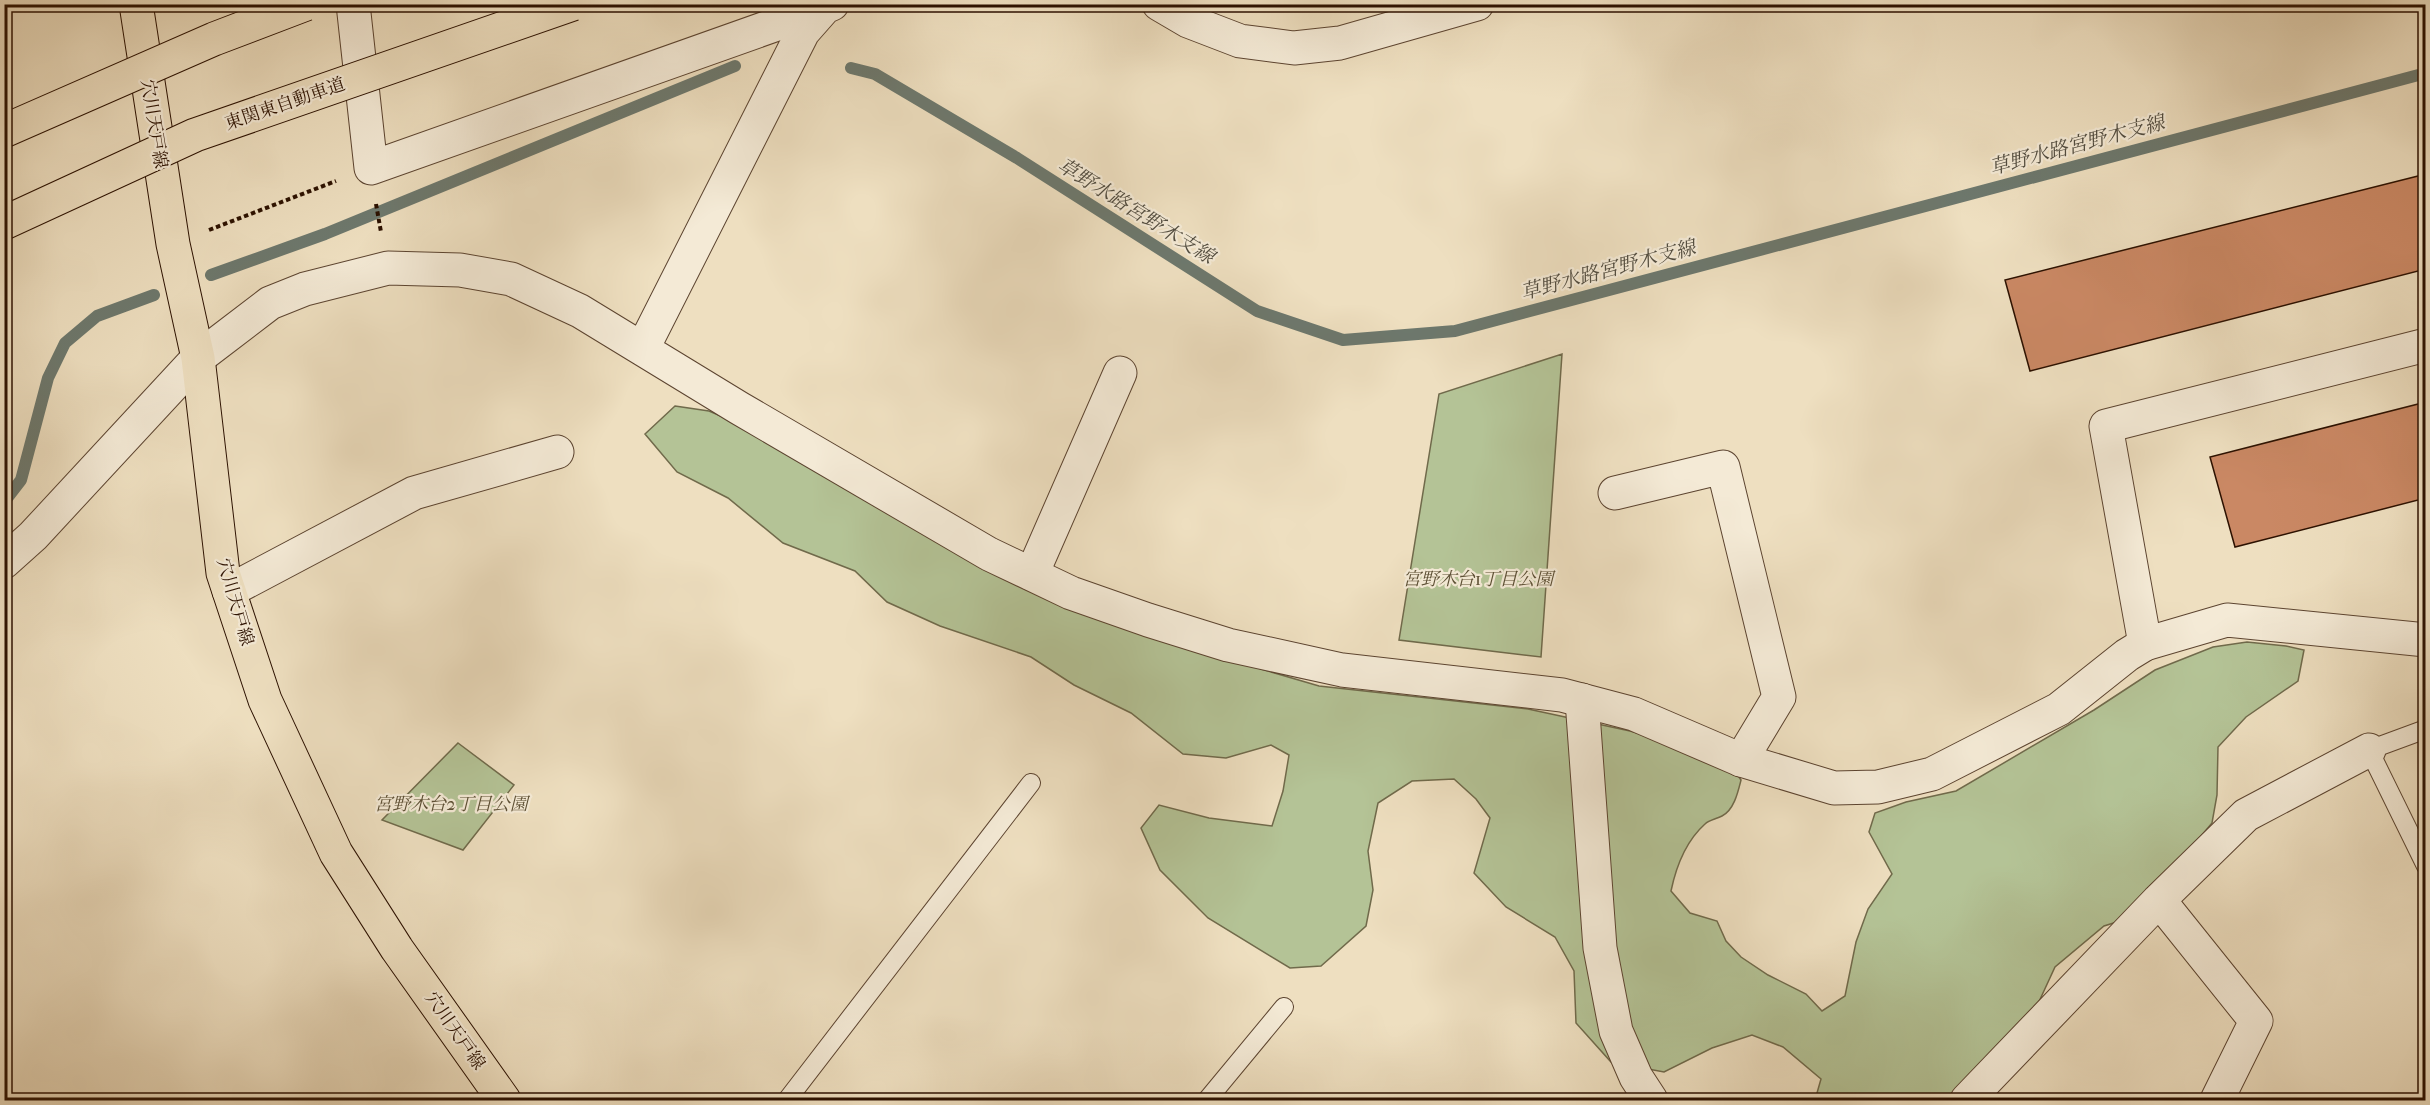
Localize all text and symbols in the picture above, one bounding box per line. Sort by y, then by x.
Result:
street label: 東関東自動車道 [222,74,348,134]
street label: 穴川天戸線 [137,78,171,170]
water label: 草野水路宮野木支線 [1987,110,2170,179]
water label: 草野水路宮野木支線 [1054,154,1221,270]
water label: 草野水路宮野木支線 [1518,235,1701,304]
street label: 穴川天戸線 [213,556,257,648]
park label: 宮野木台1丁目公園 [1403,569,1556,590]
park label: 宮野木台2丁目公園 [374,794,531,815]
street label: 穴川天戸線 [421,988,489,1074]

